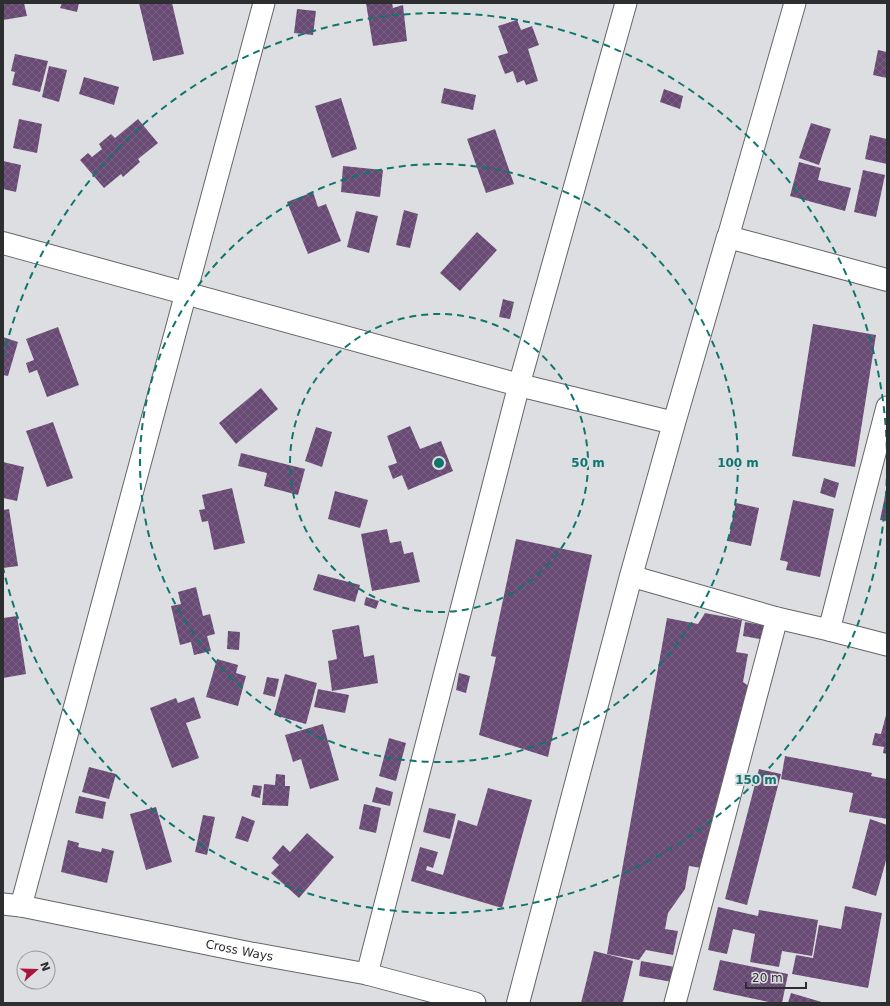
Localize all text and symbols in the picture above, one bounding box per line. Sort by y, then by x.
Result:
centre of rings [432,456,446,470]
text: 50 m [571,456,605,470]
text: 100 m [717,456,759,470]
text: 150 m [735,773,777,787]
street label: Cross Ways [204,937,274,964]
north arrow [16,950,56,990]
text: N [37,960,53,973]
scale bar [746,964,806,990]
text: 20 m [752,971,783,985]

